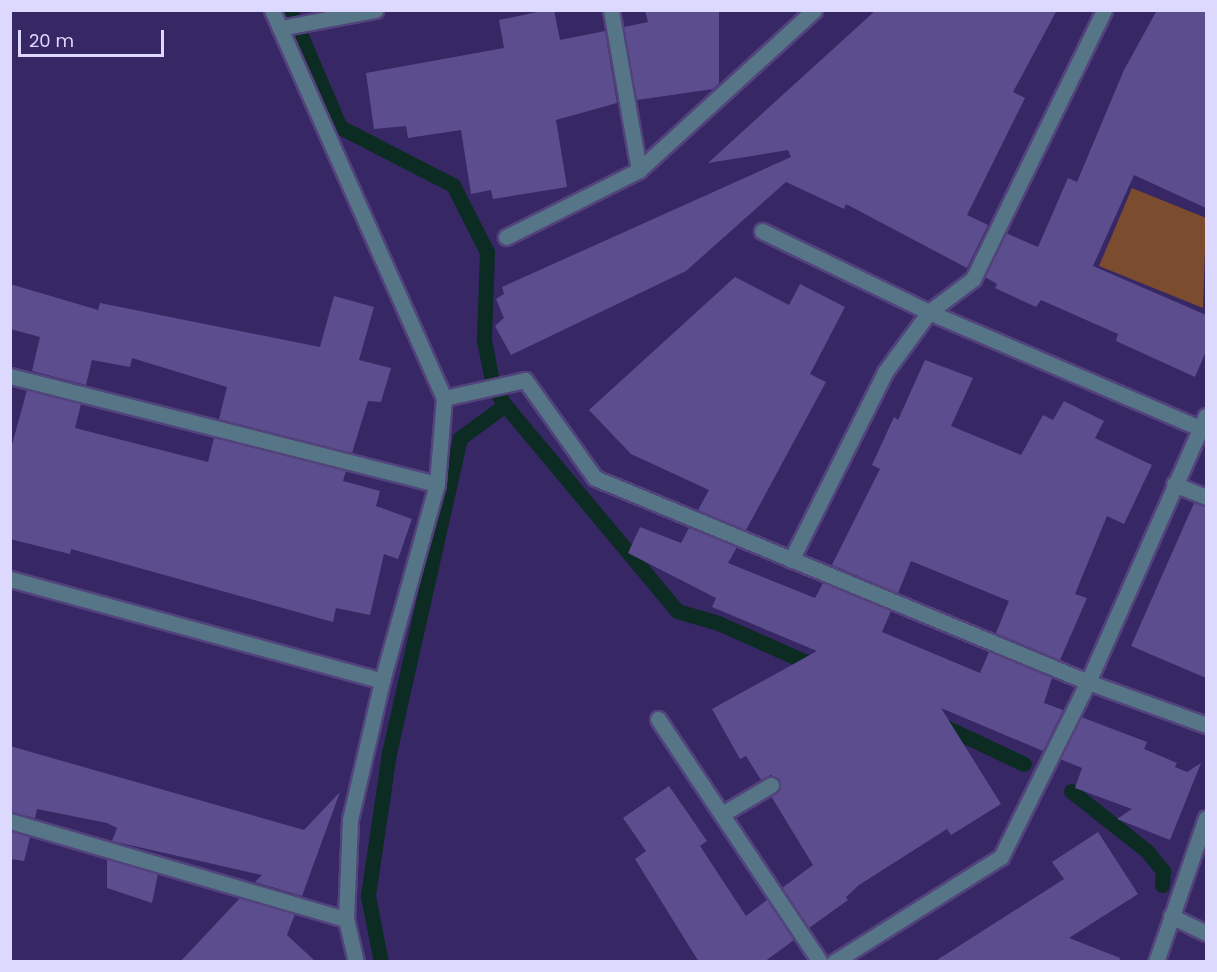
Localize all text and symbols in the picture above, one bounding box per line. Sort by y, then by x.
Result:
scale bar [21,18,166,56]
text: 20 m [29,28,74,53]

